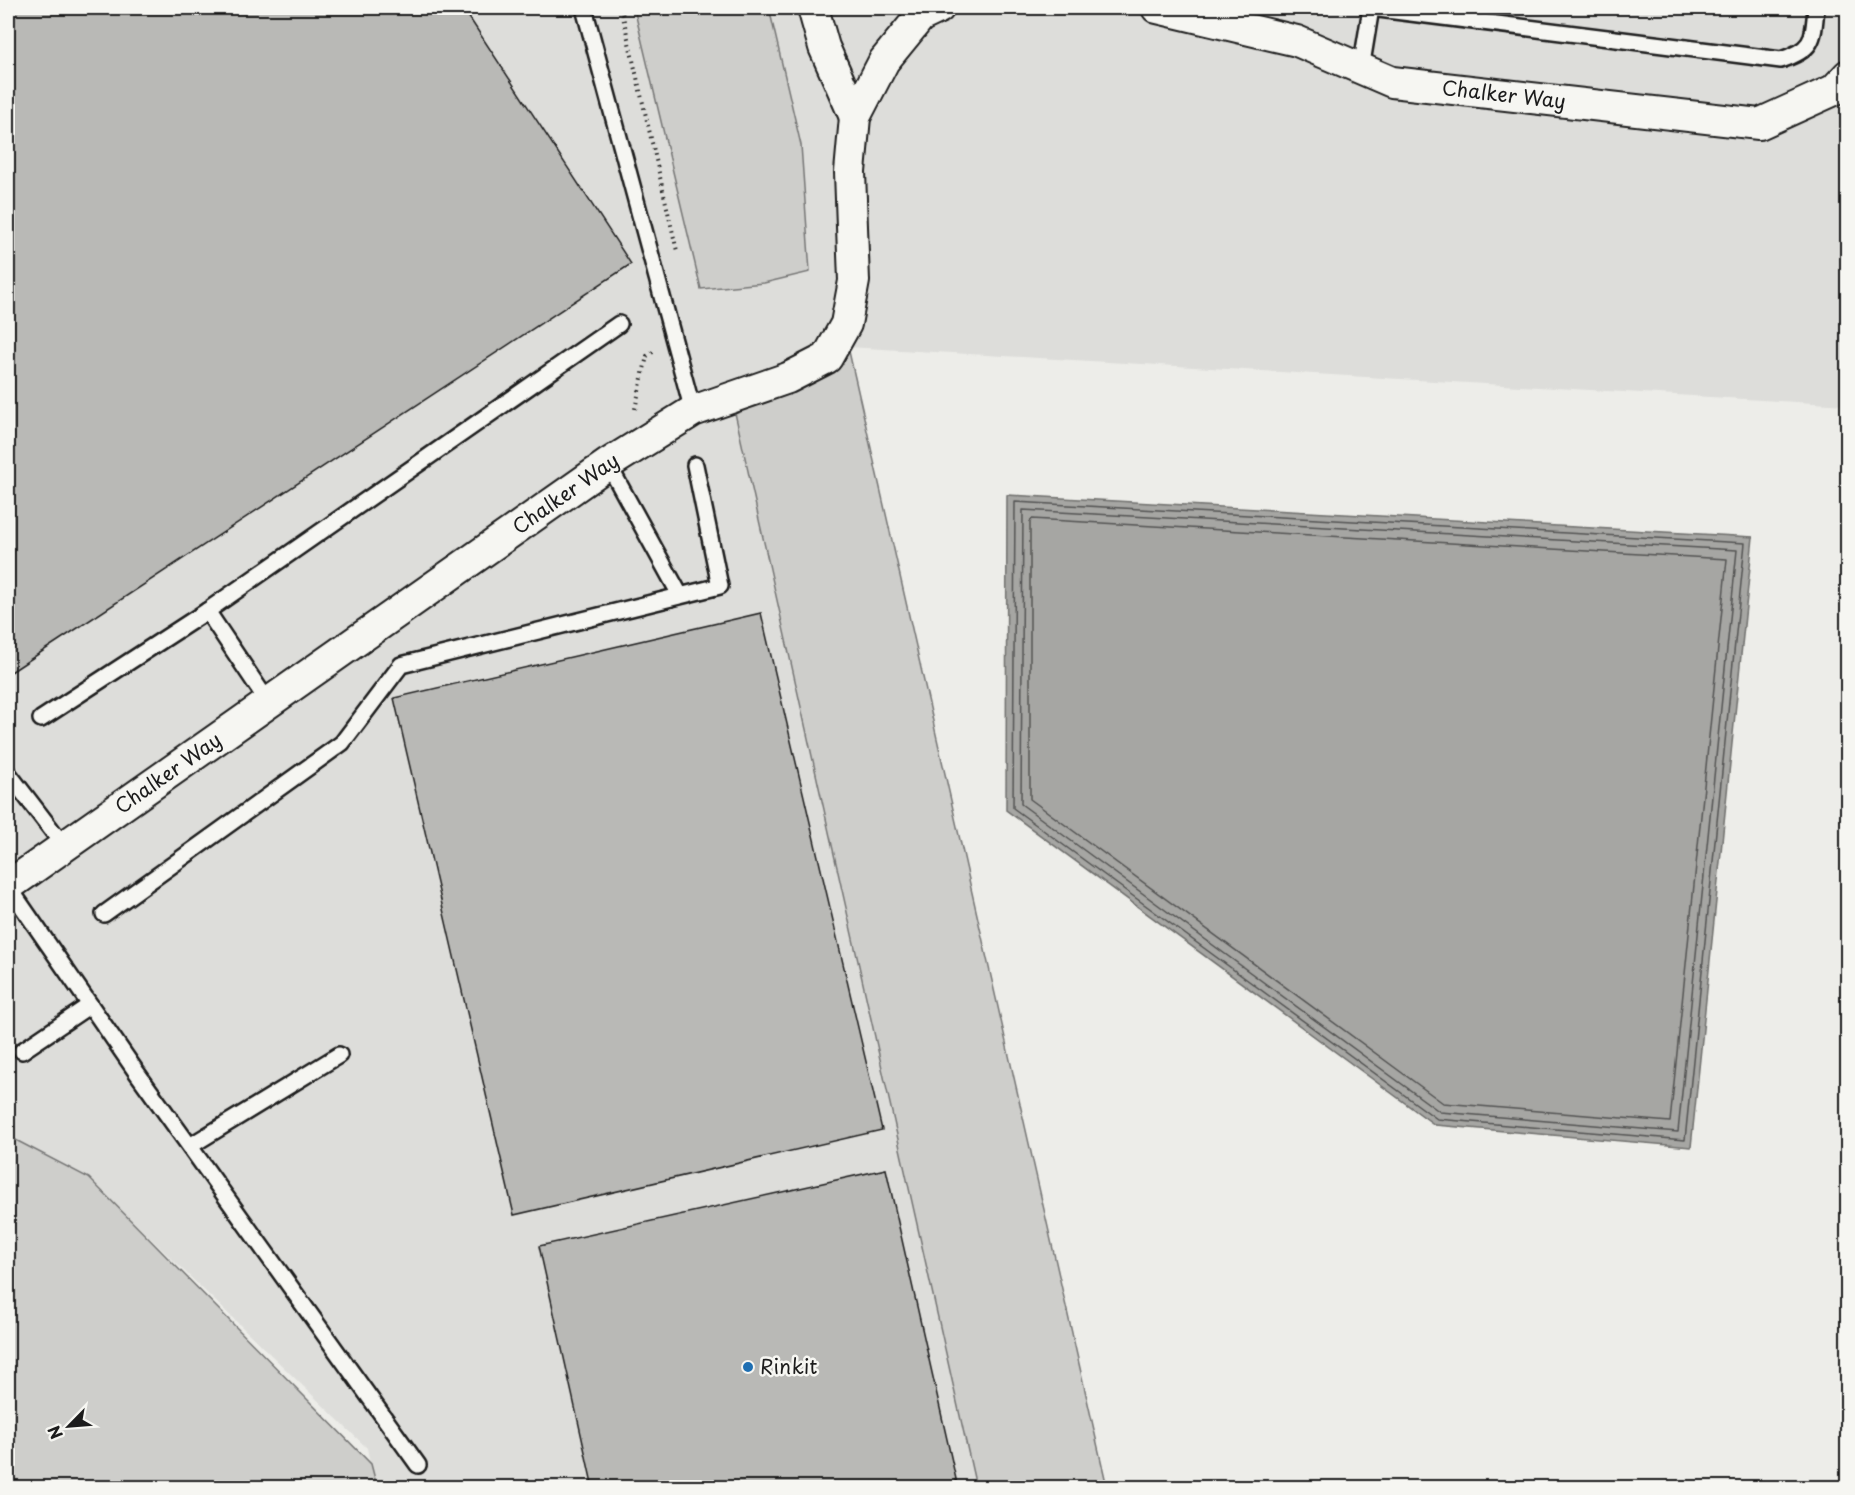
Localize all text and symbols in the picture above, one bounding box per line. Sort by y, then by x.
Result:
street label: Chalker Way [1441,72,1568,116]
street label: Chalker Way [506,445,624,541]
street label: Chalker Way [108,724,227,820]
place label: Rinkit [760,1351,817,1381]
marker: Rinkit [741,1360,755,1374]
north arrow [39,1396,99,1456]
text: N [41,1422,68,1444]

